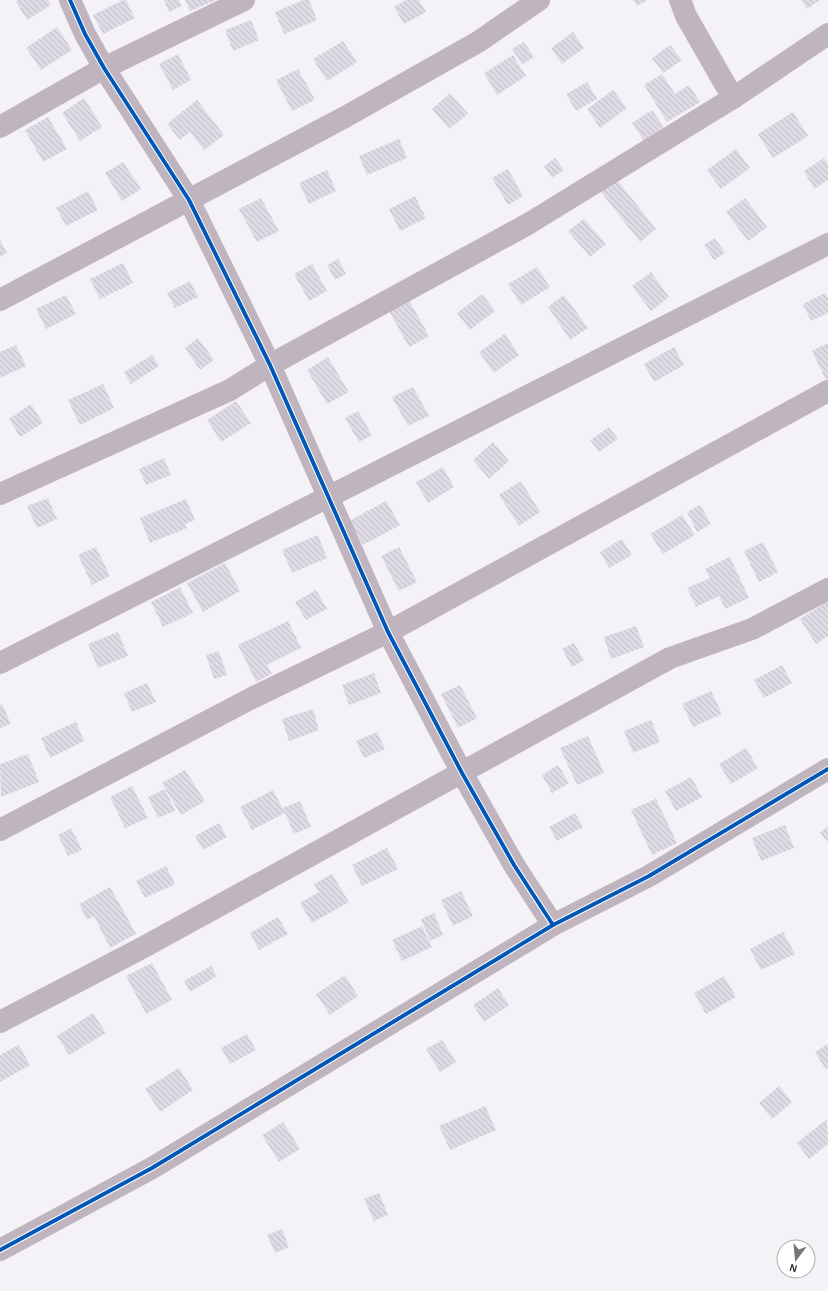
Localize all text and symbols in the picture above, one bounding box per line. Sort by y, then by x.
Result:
north arrow [776,1239,816,1279]
text: N [788,1262,799,1274]

